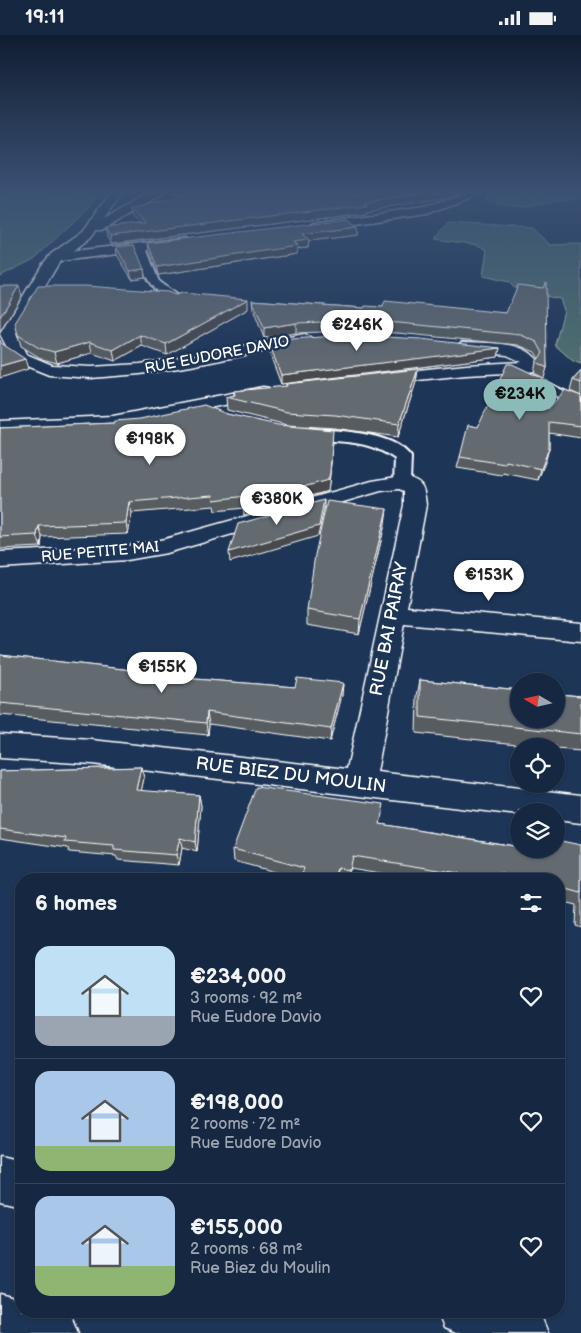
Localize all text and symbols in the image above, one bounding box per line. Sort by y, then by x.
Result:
text: 19:11 [25,6,65,29]
pin: €246K [322,309,392,352]
text: €246K [331,316,383,335]
street label: RUE EUDORE DAVIO [143,332,291,378]
pin: €234K [485,379,555,421]
text: €234K [495,385,545,404]
pin: €198K [115,423,185,466]
text: €198K [126,430,174,449]
pin: €380K [242,483,312,526]
text: €380K [251,490,303,509]
street label: RUE PETITE MAI [40,537,160,567]
pin: €153K [454,559,524,602]
street label: RUE BAI PAIRAY [366,560,412,698]
text: €153K [465,566,513,585]
pin: €155K [127,651,197,694]
text: €155K [138,658,186,677]
north arrow [510,673,565,727]
map controls [510,673,565,858]
button: locate [510,738,565,793]
street label: RUE BIEZ DU MOULIN [195,753,387,797]
button: layers [510,803,565,858]
icon: filters [517,889,545,917]
text: 6 homes [35,891,117,916]
text: €234,000 [190,964,286,989]
icon: home [75,966,135,1026]
icon: heart [517,982,545,1010]
text: 3 rooms · 92 m² [190,989,303,1008]
text: Rue Eudore Davio [190,1008,322,1027]
text: €198,000 [190,1090,284,1115]
icon: home [75,1091,135,1151]
icon: heart [517,1107,545,1135]
text: 2 rooms · 72 m² [190,1115,300,1134]
text: Rue Eudore Davio [190,1134,322,1153]
text: €155,000 [190,1215,283,1240]
icon: home [75,1216,135,1276]
icon: heart [517,1232,545,1260]
text: 2 rooms · 68 m² [190,1240,303,1259]
text: Rue Biez du Moulin [190,1259,331,1278]

